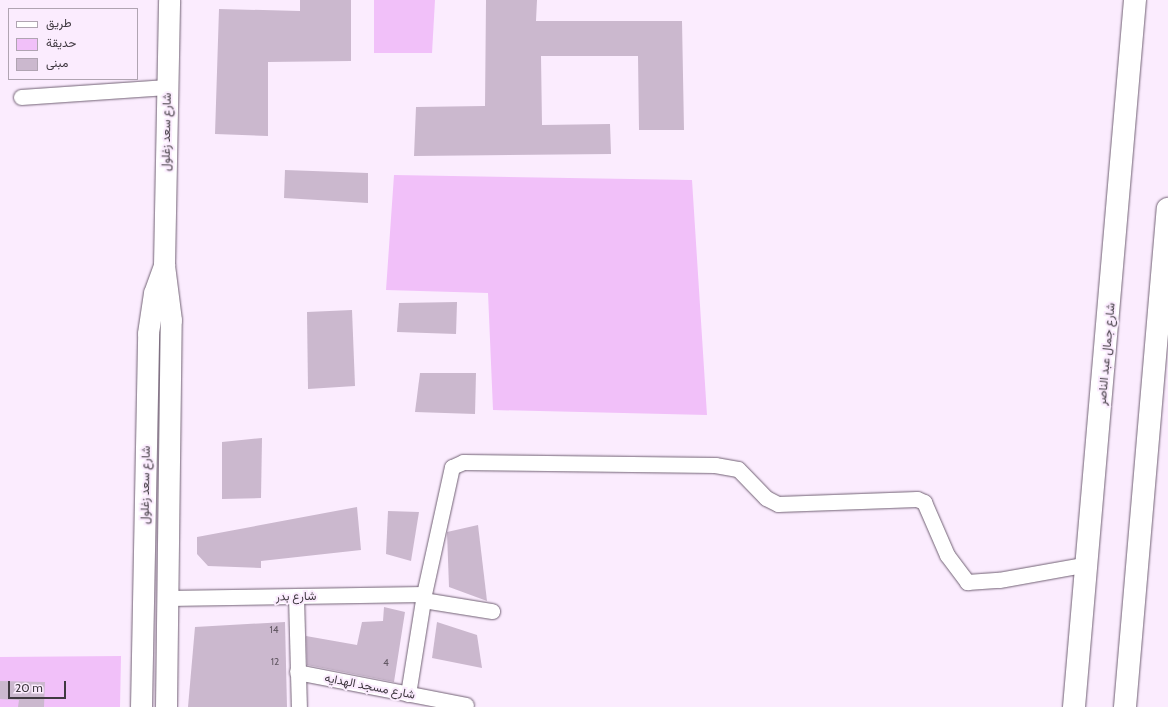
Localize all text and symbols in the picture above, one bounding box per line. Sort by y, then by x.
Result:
legend [8,8,138,80]
text: طريق [46,15,71,30]
text: حديقة [46,35,76,50]
text: مبنى [46,55,68,70]
street label: شارع سعد زغلول [158,93,174,171]
street label: شارع جمال عبد الناصر [1094,302,1118,406]
street label: شارع سعد زغلول [137,446,153,524]
street label: شارع بدر [275,588,317,604]
house number: 14 [269,624,279,636]
house number: 12 [271,656,279,668]
house number: 4 [383,657,389,669]
street label: شارع مسجد الهدايه [323,670,417,702]
scale bar [10,673,68,699]
text: 20 m [15,680,43,695]

